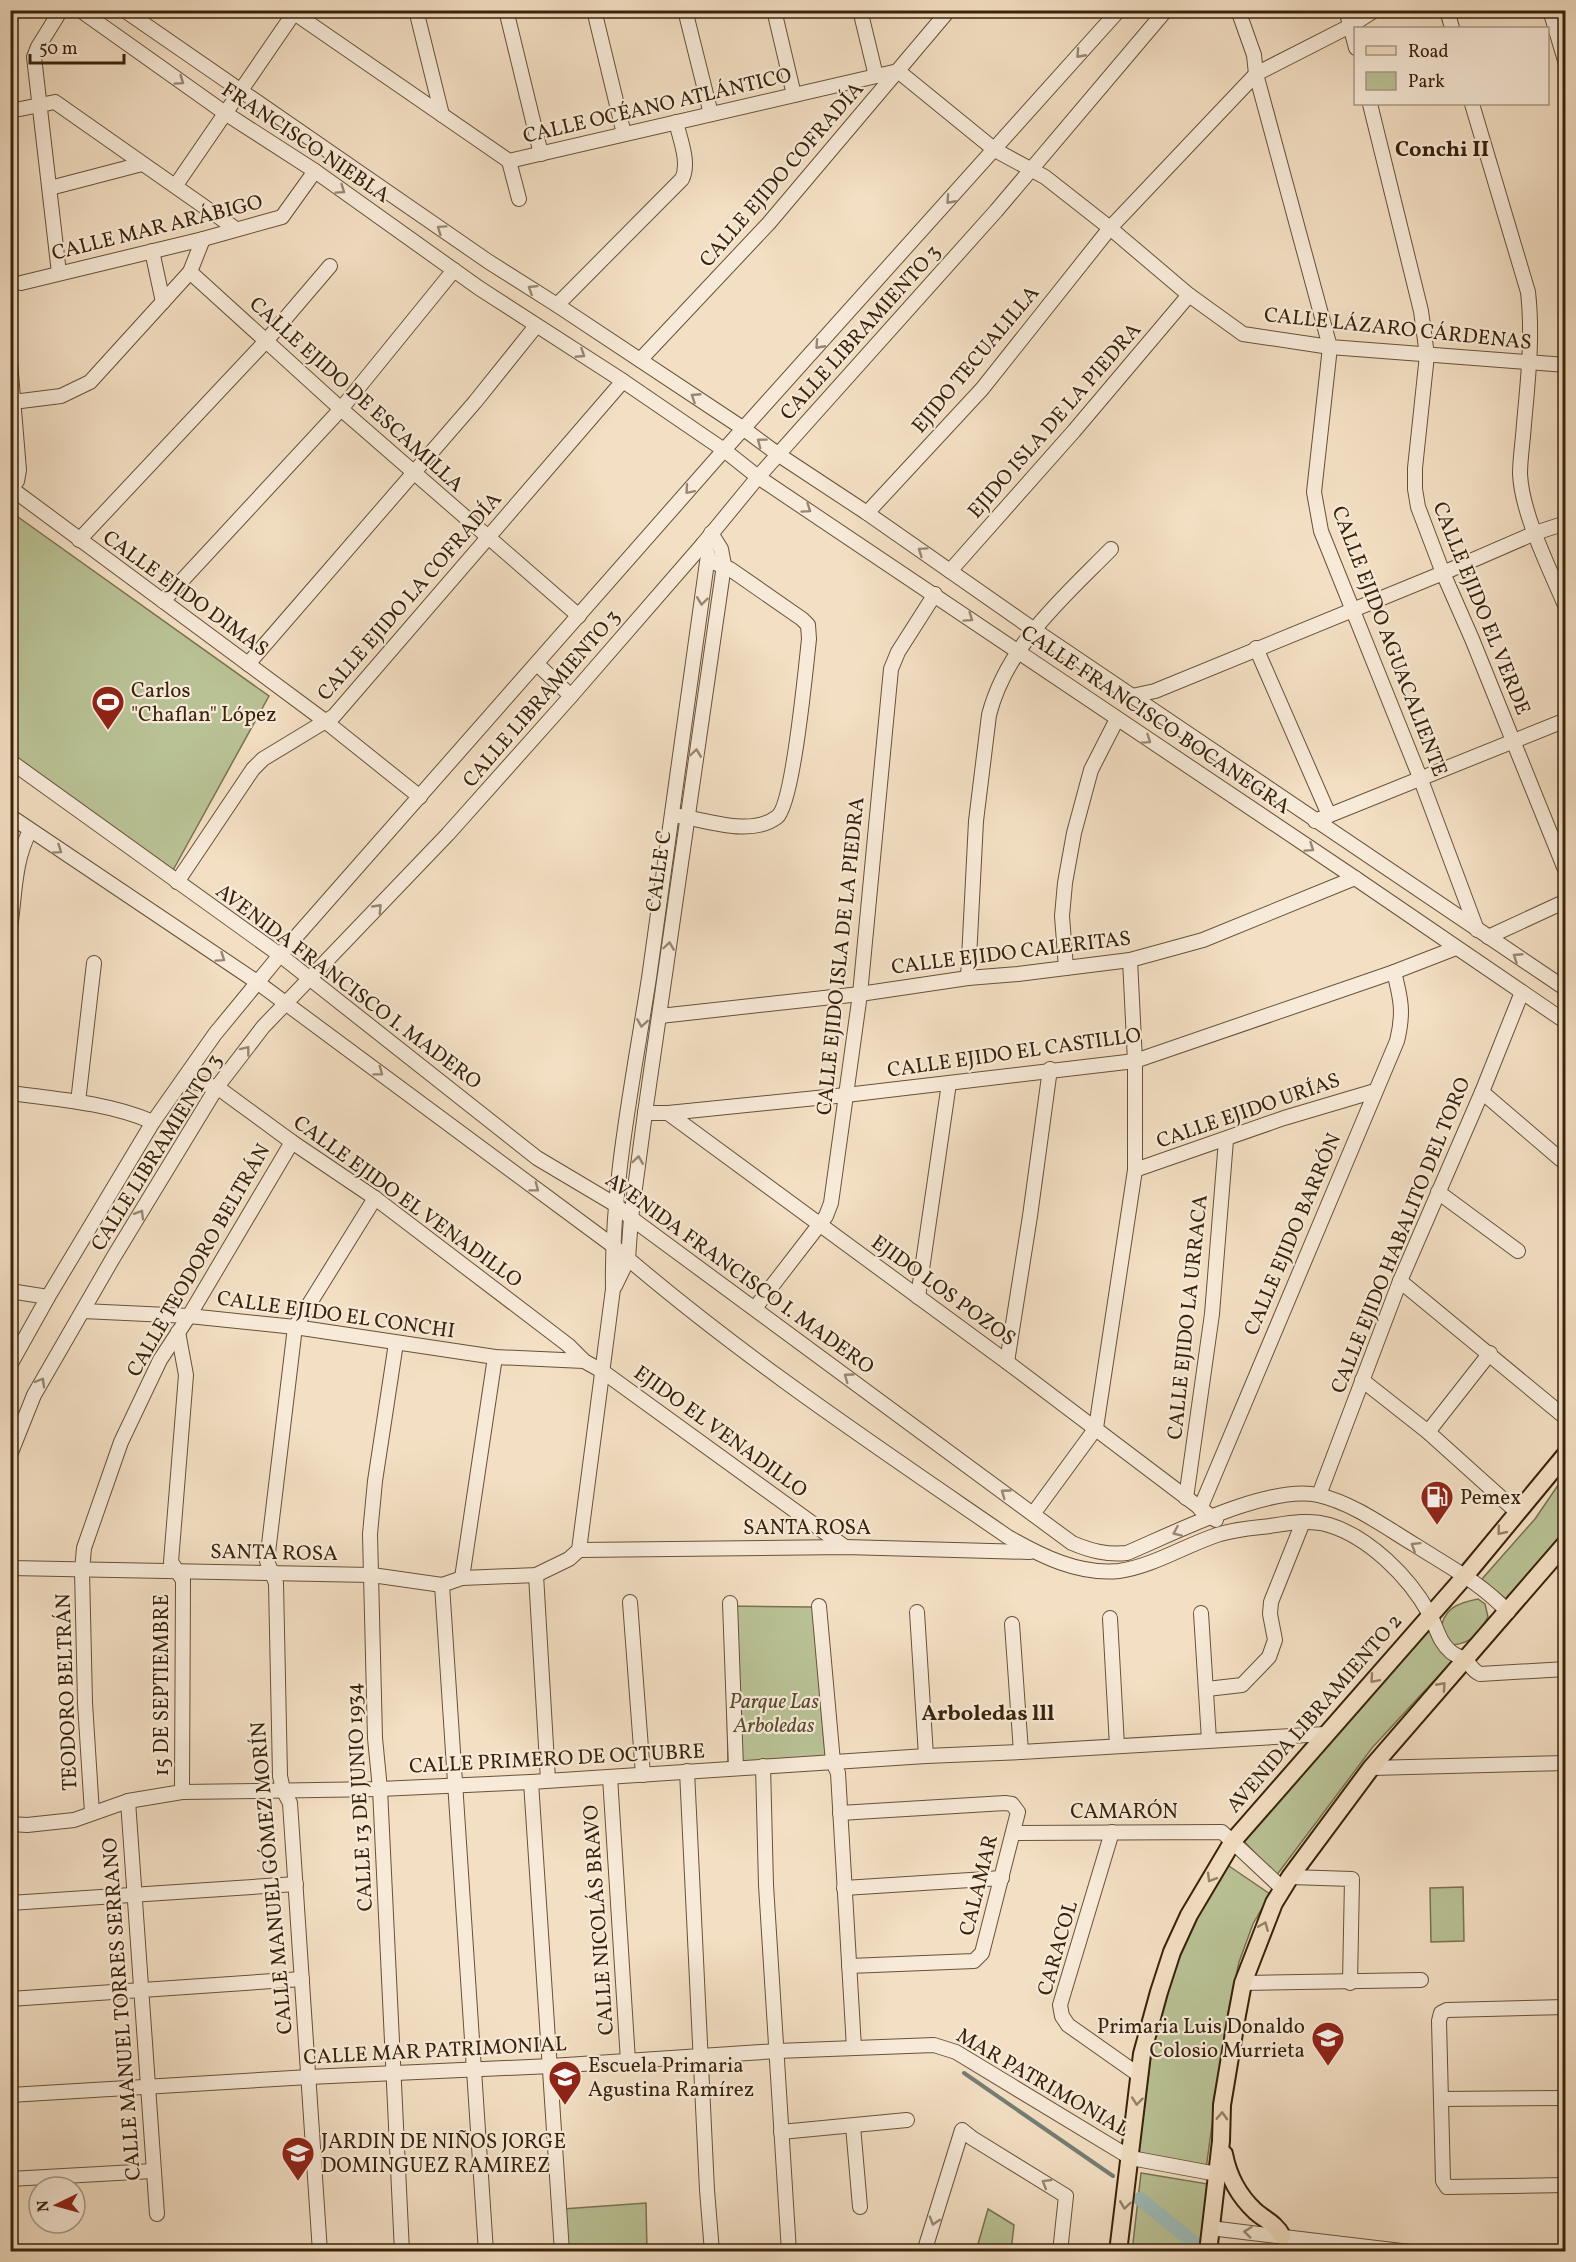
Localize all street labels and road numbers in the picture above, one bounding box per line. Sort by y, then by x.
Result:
street label: CALLE OCÉANO ATLÁNTICO [520,61,794,151]
street label: FRANCISCO NIEBLA [215,76,395,211]
street label: CALLE EJIDO COFRADÍA [693,76,871,274]
street label: CALLE MAR ARÁBIGO [49,188,266,269]
street label: CALLE LIBRAMIENTO 3 [774,239,948,427]
street label: EJIDO TECUALILLA [906,280,1047,440]
street label: CALLE EJIDO DE ESCAMILLA [242,291,470,500]
street label: CALLE LÁZARO CÁRDENAS [1263,301,1533,358]
street label: EJIDO ISLA DE LA PIEDRA [962,317,1149,525]
street label: CALLE EJIDO LA COFRADÍA [311,486,509,708]
street label: CALLE EJIDO EL VERDE [1425,498,1537,719]
street label: CALLE EJIDO AGUACALIENTE [1324,502,1454,781]
street label: CALLE EJIDO DIMAS [96,524,274,664]
street label: CALLE LIBRAMIENTO 3 [457,604,628,794]
street label: CALLE FRANCISCO BOCANEGRA [1015,619,1296,822]
street label: CALLE EJIDO ISLA DE LA PIEDRA [810,795,873,1117]
street label: CALLE C [639,829,680,914]
street label: AVENIDA FRANCISCO I. MADERO [209,877,487,1097]
street label: CALLE EJIDO CALERITAS [890,924,1133,983]
street label: CALLE EJIDO EL CASTILLO [886,1021,1143,1086]
street label: CALLE LIBRAMIENTO 3 [85,1049,230,1257]
street label: CALLE EJIDO URÍAS [1153,1066,1344,1156]
street label: CALLE EJIDO HABALITO DEL TORO [1324,1073,1478,1398]
street label: CALLE EJIDO EL VENADILLO [287,1109,528,1295]
street label: CALLE EJIDO BARRÓN [1238,1129,1349,1340]
street label: CALLE TEODORO BELTRÁN [120,1139,278,1383]
street label: AVENIDA FRANCISCO I. MADERO [599,1167,880,1382]
street label: CALLE EJIDO LA URRACA [1161,1193,1216,1441]
street label: EJIDO LOS POZOS [865,1229,1021,1354]
street label: CALLE EJIDO EL CONCHI [215,1284,457,1347]
street label: EJIDO EL VENADILLO [627,1359,813,1505]
street label: SANTA ROSA [743,1514,871,1543]
street label: SANTA ROSA [210,1538,338,1569]
street label: TEODORO BELTRÁN [50,1593,85,1791]
street label: 15 DE SEPTIEMBRE [148,1594,177,1776]
street label: AVENIDA LIBRAMIENTO 2 [1221,1608,1410,1820]
street label: CALLE 13 DE JUNIO 1934 [340,1682,381,1912]
street label: CALLE MANUEL GÓMEZ MORÍN [244,1720,301,2035]
street label: CALLE PRIMERO DE OCTUBRE [408,1737,706,1782]
street label: CAMARÓN [1070,1798,1178,1827]
street label: CALLE NICOLÁS BRAVO [577,1804,622,2036]
street label: CALAMAR [953,1832,1006,1939]
street label: CALLE MANUEL TORRES SERRANO [96,1836,149,2181]
street label: CARACOL [1031,1897,1086,1999]
street label: MAR PATRIMONIAL [950,2022,1134,2145]
street label: CALLE MAR PATRIMONIAL [303,2030,568,2073]

